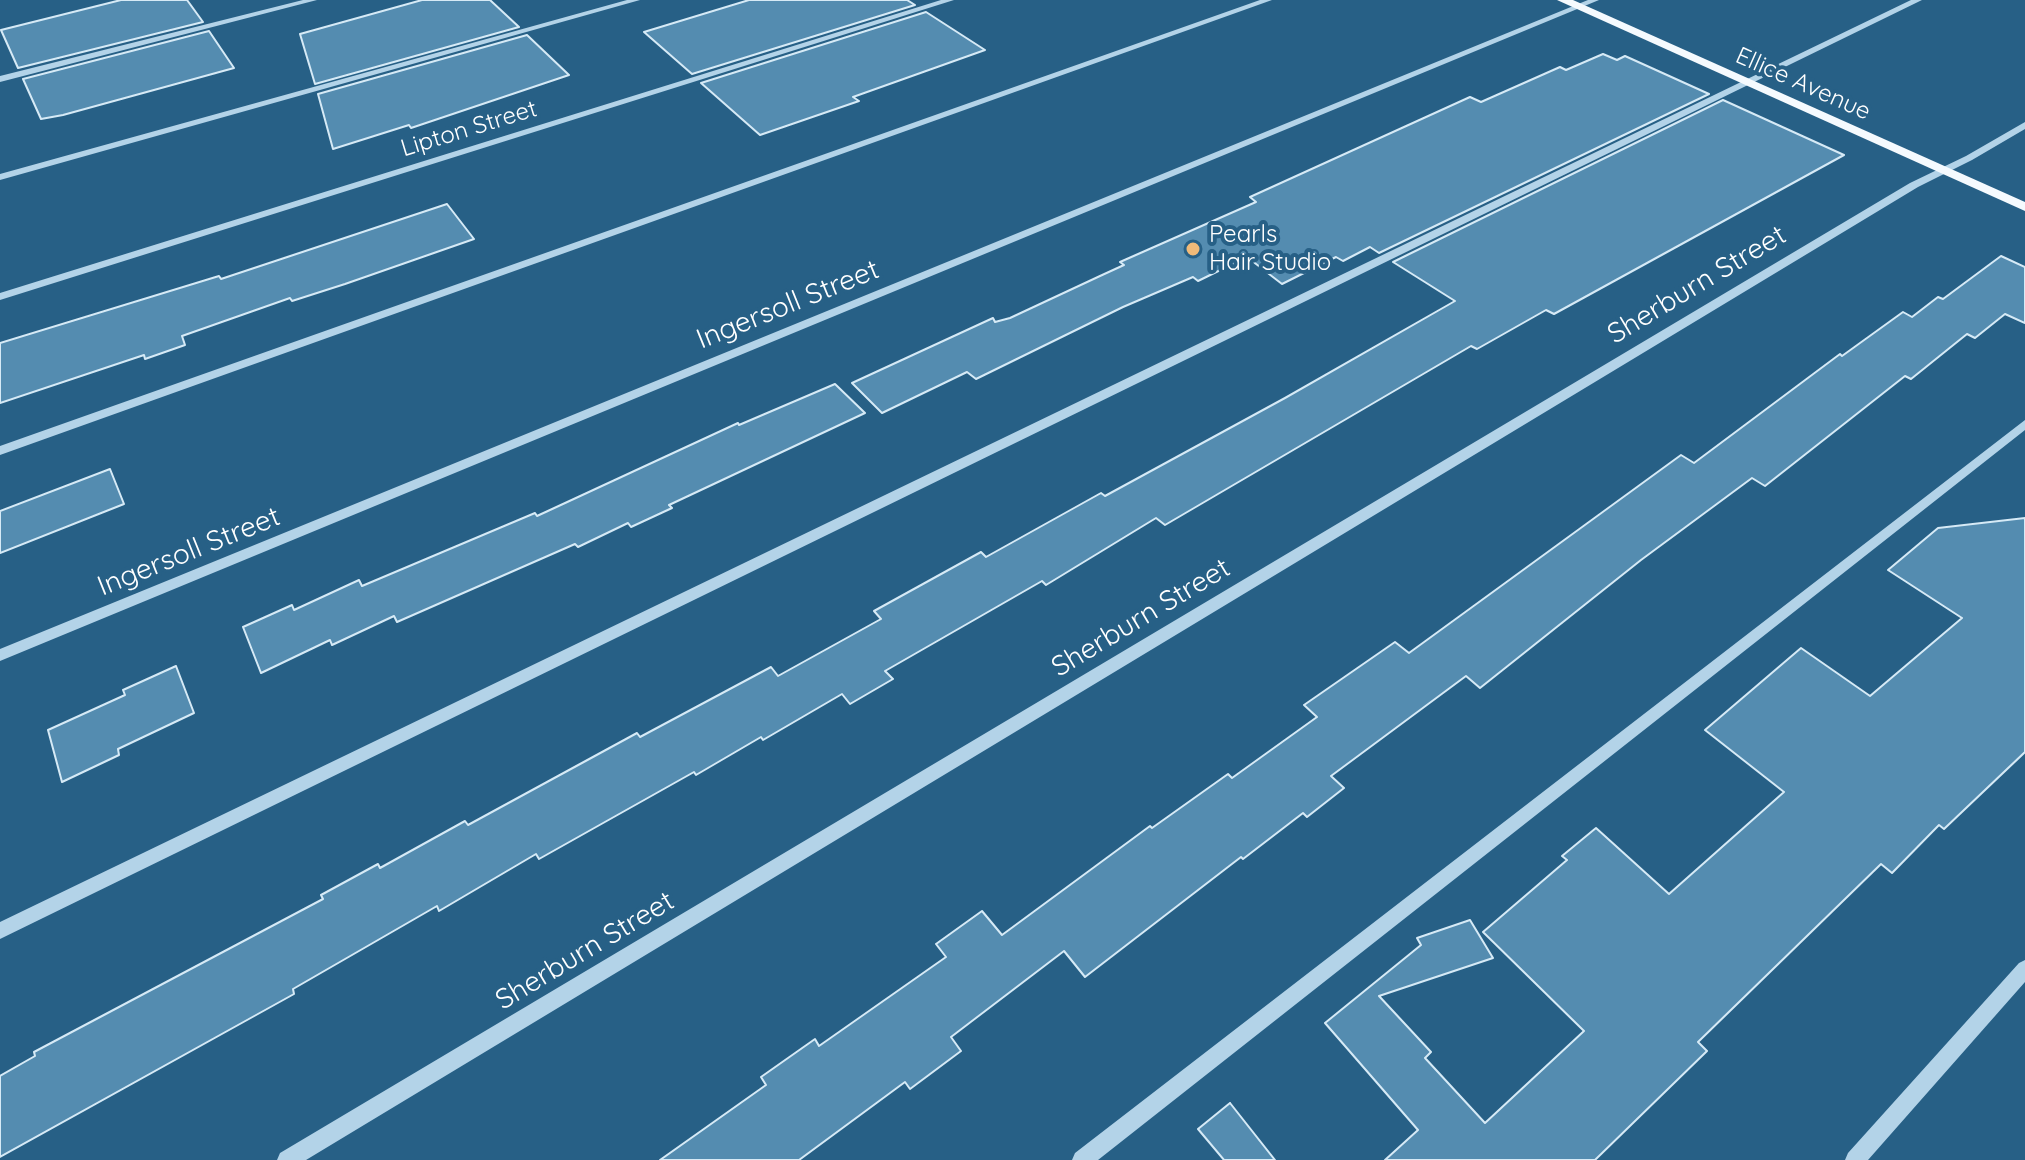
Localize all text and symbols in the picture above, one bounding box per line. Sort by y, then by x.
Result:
street label: Ellice Avenue [1731,41,1875,127]
street label: Lipton Street [397,95,541,163]
street label: Sherburn Street [1602,219,1792,351]
place label: Pearls Hair Studio [1209,221,1331,277]
marker: Pearls Hair Studio [1184,240,1202,258]
street label: Ingersoll Street [692,253,884,357]
street label: Ingersoll Street [93,500,285,604]
street label: Sherburn Street [1046,552,1236,684]
street label: Sherburn Street [490,885,680,1017]

